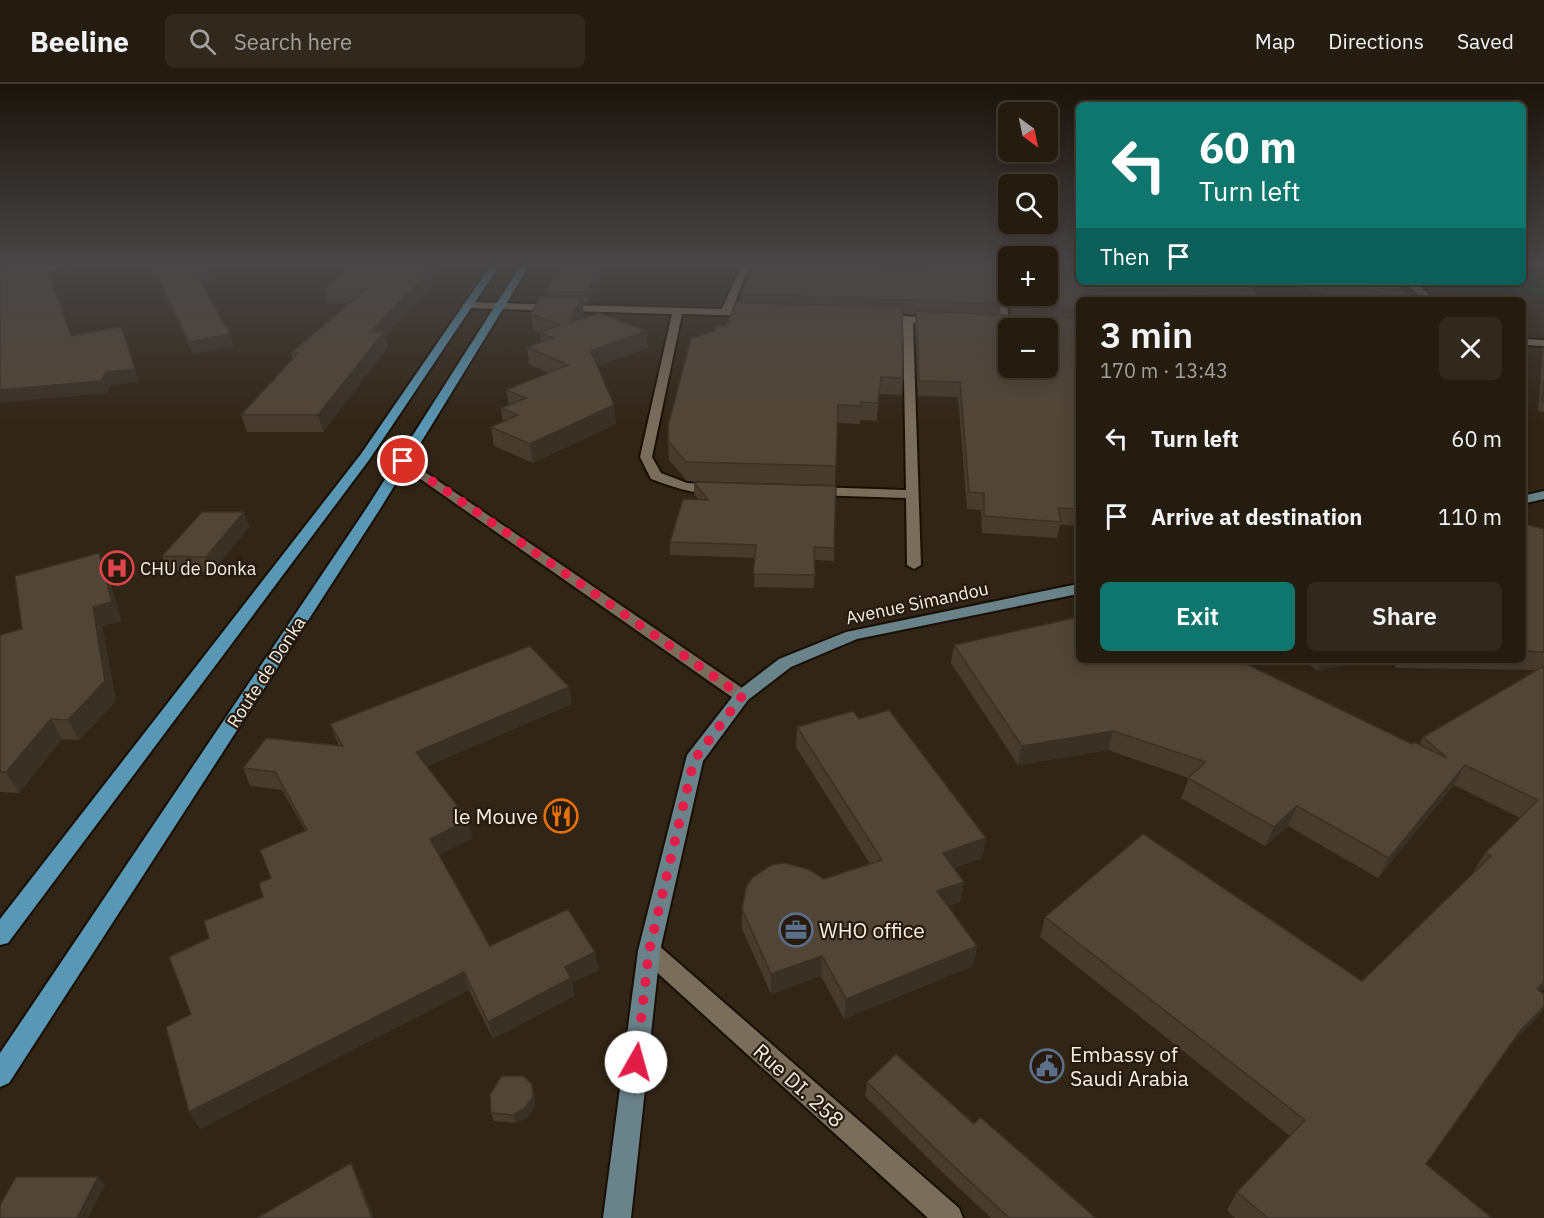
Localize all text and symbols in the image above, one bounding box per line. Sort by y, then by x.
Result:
search box [165,14,585,68]
text: Beeline [30,23,129,60]
icon: search [186,25,219,58]
text: Search here [234,27,352,56]
text: Map [1255,27,1295,55]
text: Directions [1328,27,1424,55]
text: Saved [1457,27,1514,55]
north arrow [998,102,1058,162]
map controls [998,102,1058,378]
text: 60 m [1199,120,1297,175]
icon: left [1100,126,1178,204]
text: Turn left [1199,173,1300,208]
button: search [998,174,1058,234]
icon: arrive [1162,240,1195,273]
text: Then [1100,242,1150,271]
button: + [998,246,1058,306]
text: 3 min [1100,311,1193,358]
button: close [1439,317,1502,380]
button: − [998,318,1058,378]
text: 170 m · 13:43 [1100,357,1228,384]
icon: left [1100,422,1133,455]
text: Turn left [1151,424,1239,453]
text: 60 m [1451,424,1502,453]
pin [377,435,428,486]
icon: arrive [386,444,419,477]
icon: arrive [1100,500,1133,533]
text: Arrive at destination [1151,502,1362,531]
text: 110 m [1438,502,1502,531]
hospital icon: CHU de Donka [99,550,135,586]
place label: CHU de Donka [140,557,257,580]
street label: Avenue Simandou [843,577,991,629]
button: Exit [1100,582,1295,651]
button: Share [1307,582,1502,651]
street label: Route de Donka [222,612,311,732]
restaurant icon: le Mouve [543,798,579,834]
place label: le Mouve [453,802,538,830]
office icon: WHO office [778,912,814,948]
place label: WHO office [819,916,925,944]
position arrow [604,1030,668,1094]
street label: Rue DI. 258 [748,1037,850,1133]
place label: Embassy of Saudi Arabia [1070,1040,1189,1092]
public building icon: Embassy of Saudi Arabia [1029,1048,1065,1084]

